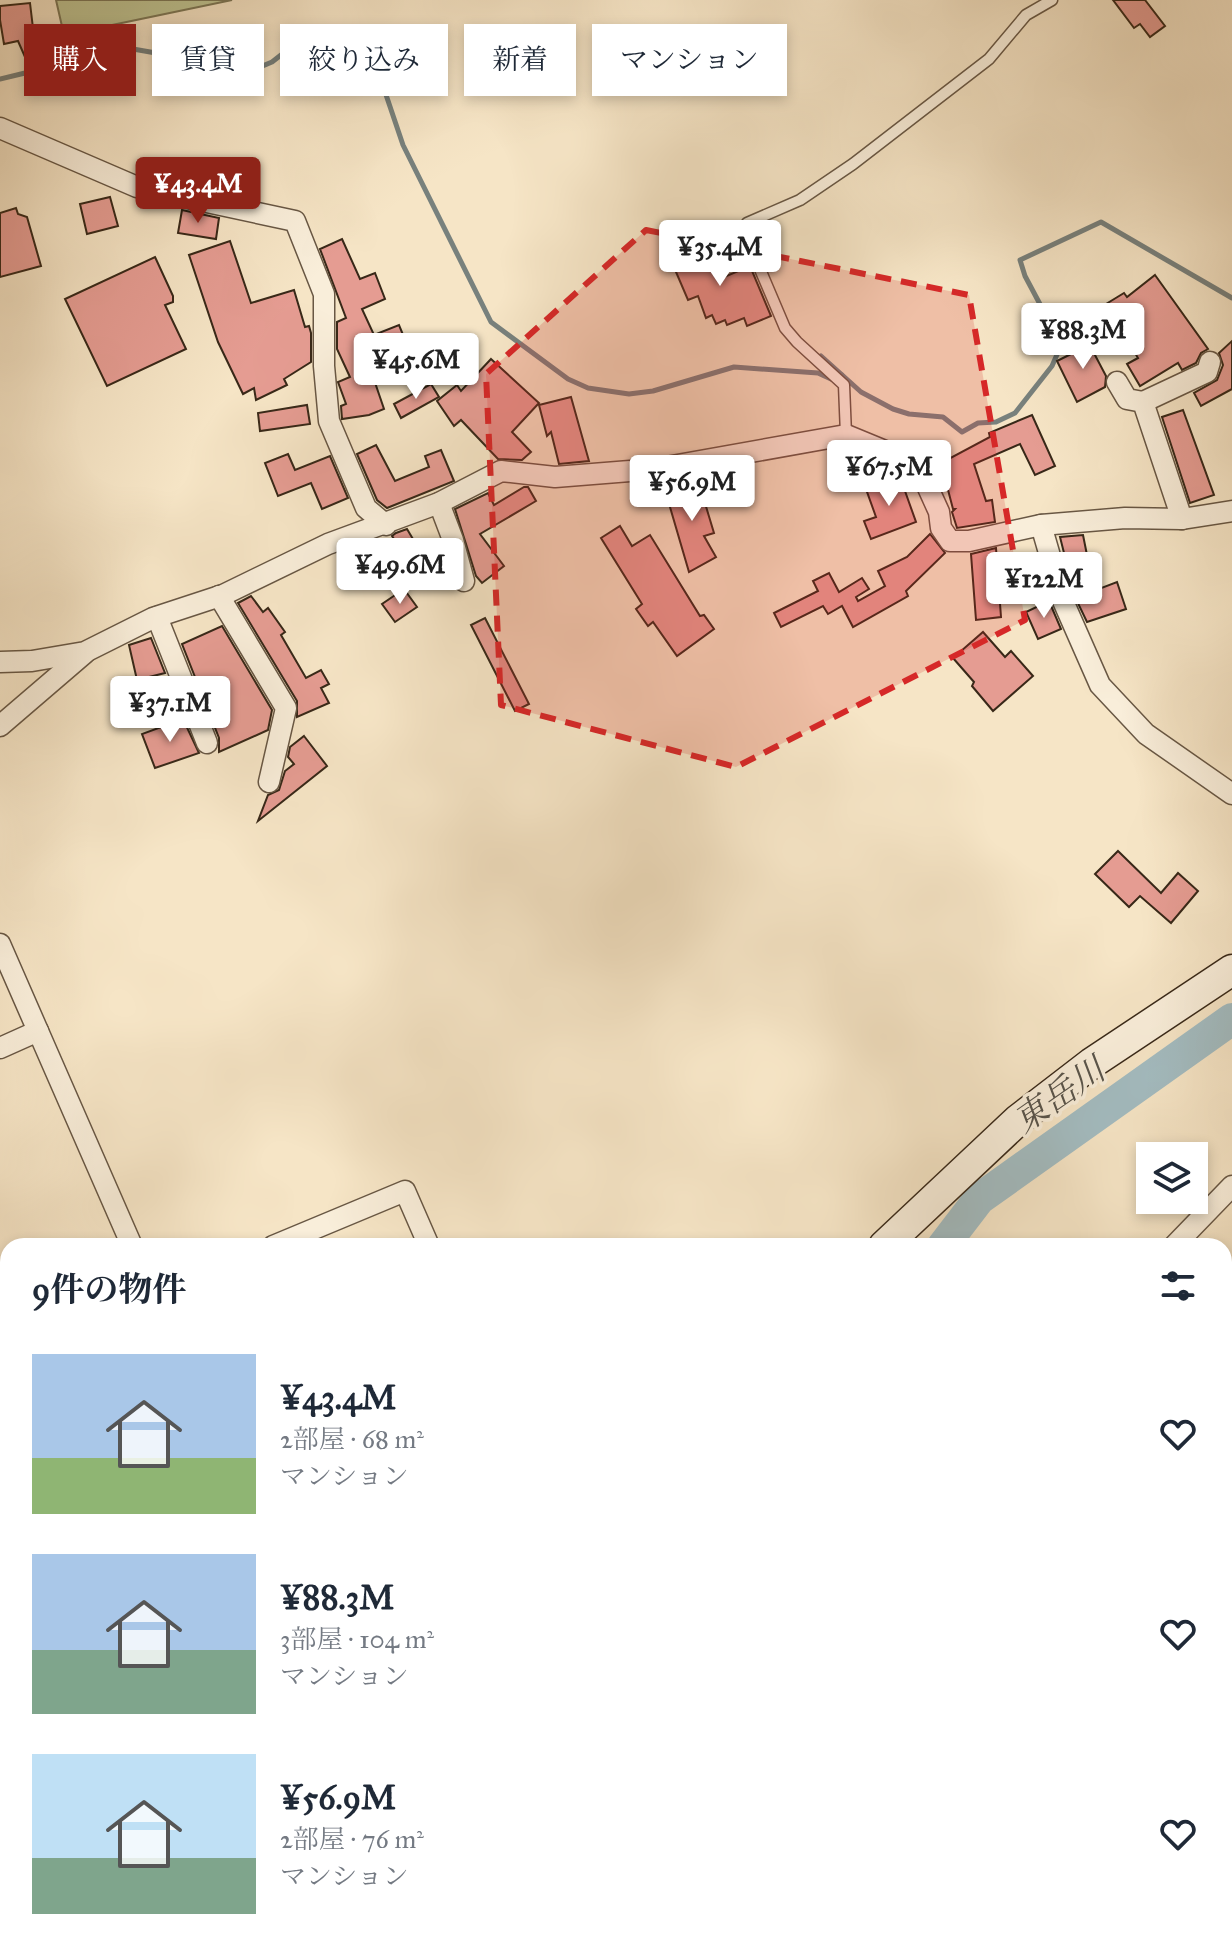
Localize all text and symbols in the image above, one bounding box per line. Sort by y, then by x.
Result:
chip: 購入 [24,24,136,96]
chip: 賃貸 [152,24,264,96]
chip: 絞り込み [280,24,448,96]
chip: 新着 [464,24,576,96]
chip: マンション [592,24,787,96]
pin: ¥43.4M [133,157,263,225]
text: ¥43.4M [154,167,242,199]
pin: ¥35.4M [655,220,785,288]
text: ¥35.4M [677,230,763,262]
pin: ¥88.3M [1018,303,1148,371]
text: ¥88.3M [1039,313,1127,345]
pin: ¥45.6M [351,333,481,401]
text: ¥45.6M [372,343,460,375]
pin: ¥67.5M [824,440,954,508]
text: ¥67.5M [845,450,933,482]
pin: ¥56.9M [627,455,757,523]
text: ¥56.9M [648,465,736,497]
pin: ¥49.6M [335,538,465,606]
text: ¥49.6M [354,548,446,580]
pin: ¥122M [988,552,1100,620]
text: ¥122M [1004,562,1084,594]
pin: ¥37.1M [105,676,235,744]
text: ¥37.1M [128,686,212,718]
water label: 東岳川 [1005,1047,1116,1141]
map controls [1136,1142,1208,1214]
button: layers [1136,1142,1208,1214]
icon: filters [1156,1264,1200,1308]
text: 9件の物件 [32,1269,186,1310]
text: ¥43.4M [280,1377,396,1418]
icon: home [96,1386,192,1482]
icon: heart [1156,1412,1200,1456]
text: 2部屋 · 68 m² [280,1423,424,1455]
text: マンション [280,1460,409,1492]
text: ¥88.3M [280,1577,394,1618]
icon: home [96,1586,192,1682]
icon: heart [1156,1612,1200,1656]
text: 3部屋 · 104 m² [280,1623,434,1655]
text: マンション [280,1660,409,1692]
text: ¥56.9M [280,1777,396,1818]
icon: home [96,1786,192,1882]
icon: heart [1156,1812,1200,1856]
text: 2部屋 · 76 m² [280,1823,424,1855]
text: マンション [280,1860,409,1892]

